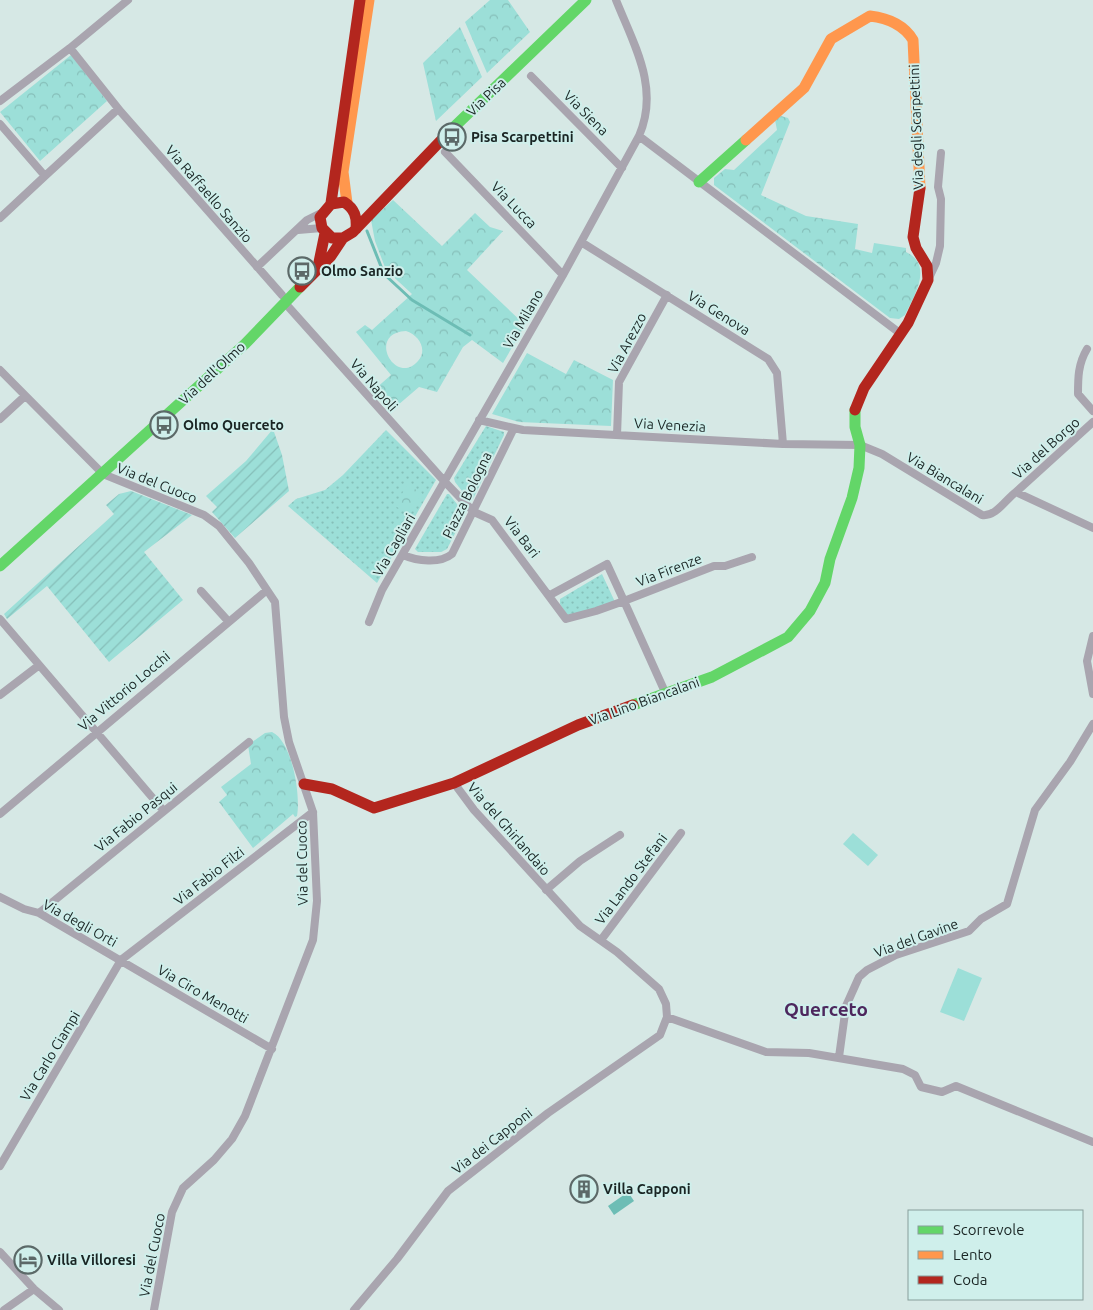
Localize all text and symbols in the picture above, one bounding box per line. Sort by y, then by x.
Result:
street label: Via degli Scarpettini [906,64,926,190]
street label: Via Pisa [463,75,509,119]
street label: Via Siena [560,87,612,139]
bus stop icon: Pisa Scarpettini [437,122,467,152]
place label: Pisa Scarpettini [471,129,574,145]
street label: Via Raffaello Sanzio [162,142,256,246]
street label: Via Lucca [488,178,540,232]
bus stop icon: Olmo Sanzio [287,256,317,286]
place label: Olmo Sanzio [321,263,403,279]
street label: Via Milano [500,287,546,351]
street label: Via Genova [685,288,753,338]
street label: Via Arezzo [604,310,650,376]
street label: Via dell'Olmo [176,338,248,408]
street label: Via Napoli [347,356,401,414]
bus stop icon: Olmo Querceto [149,410,179,440]
street label: Via del Borgo [1009,414,1083,482]
street label: Via Venezia [634,415,706,435]
place label: Olmo Querceto [183,417,284,433]
street label: Piazza Bologna [439,449,495,541]
street label: Via Biancalani [904,449,986,507]
street label: Via del Cuoco [114,460,200,506]
street label: Via Cagliari [370,511,418,579]
street label: Via Bari [501,513,543,561]
street label: Via Firenze [634,550,704,590]
street label: Via Vittorio Locchi [75,648,173,734]
street label: Via Lino Biancalani [587,674,701,728]
street label: Via Fabio Pasqui [92,779,180,855]
street label: Via del Ghirlandaio [464,779,554,879]
street label: Via del Cuoco [293,820,311,906]
street label: Via Lando Stefani [592,830,670,928]
street label: Via Fabio Filzi [171,844,247,908]
street label: Via degli Orti [40,896,120,950]
street label: Via del Gavine [872,915,960,961]
street label: Via Ciro Menotti [155,961,251,1027]
district label: Querceto [784,998,868,1020]
street label: Via Carlo Ciampi [17,1008,83,1104]
street label: Via dei Capponi [449,1105,535,1177]
building icon: Villa Capponi [569,1174,599,1204]
place label: Villa Capponi [603,1181,691,1197]
legend [908,1210,1083,1300]
street label: Via del Cuoco [136,1212,168,1298]
text: Scorrevole [953,1221,1024,1238]
hotel icon: Villa Villoresi [13,1245,43,1275]
text: Lento [953,1246,992,1263]
place label: Villa Villoresi [47,1252,136,1268]
text: Coda [953,1271,987,1288]

